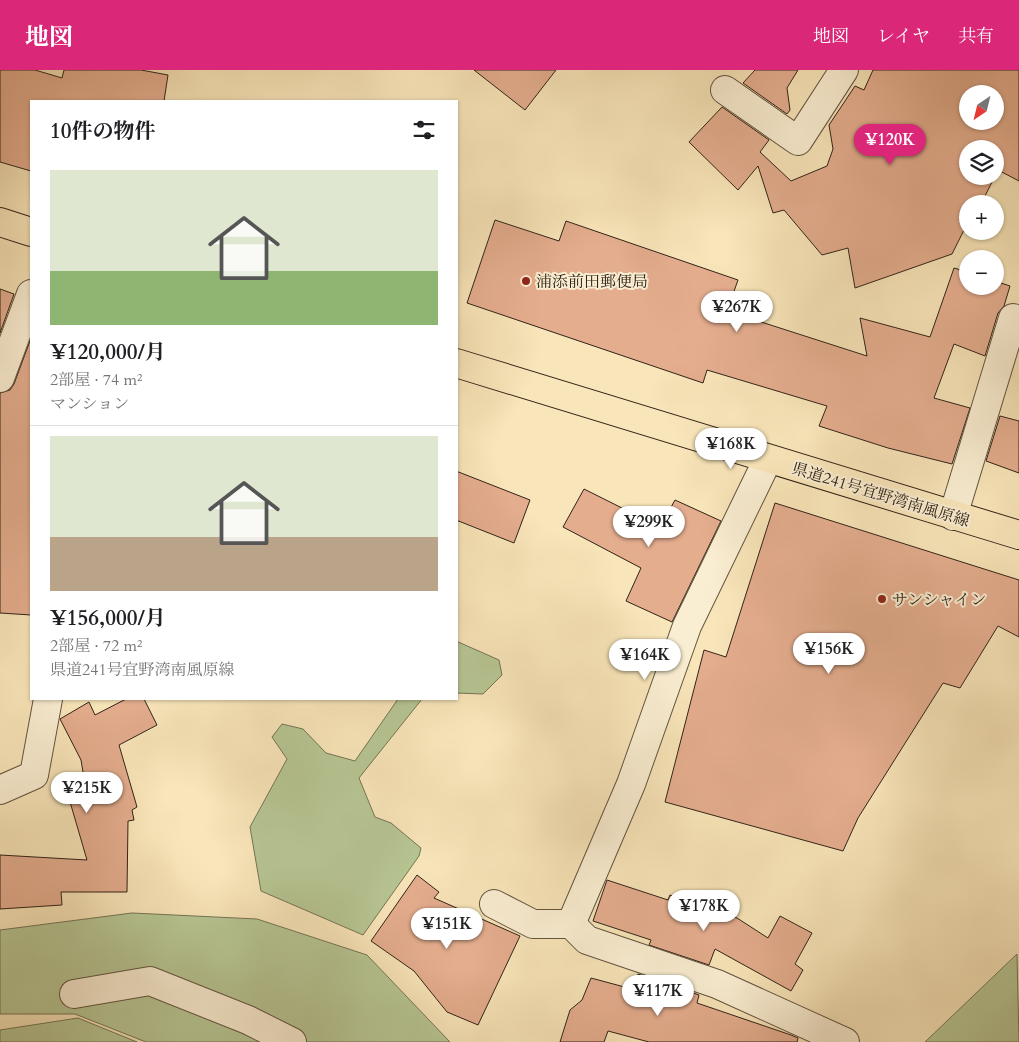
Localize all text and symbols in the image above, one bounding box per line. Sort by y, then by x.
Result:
text: 地図 [25,21,73,54]
text: 地図 [813,24,849,49]
text: レイヤ [877,24,930,49]
text: 共有 [958,24,994,49]
north arrow [959,85,1004,130]
map controls [959,85,1004,295]
icon: filters [410,116,438,144]
text: 10件の物件 [50,117,156,146]
pin: ¥120K [855,124,925,166]
text: ¥120K [865,129,915,151]
button: layers [959,140,1004,185]
button: + [959,195,1004,240]
icon: home [199,203,289,293]
button: − [959,250,1004,295]
place label: 浦添前田郵便局 [536,271,648,293]
marker: 浦添前田郵便局 [520,275,532,287]
pin: ¥267K [702,290,772,333]
text: ¥267K [712,296,762,318]
text: ¥120,000/月 [50,338,166,367]
text: 2部屋 · 74 m² [50,369,142,391]
text: マンション [50,393,129,415]
pin: ¥168K [696,428,766,470]
text: ¥168K [706,433,756,455]
street label: 県道241号宜野湾南風原線 [789,457,972,532]
icon: home [199,468,289,558]
pin: ¥299K [614,506,684,548]
text: ¥299K [624,511,674,533]
place label: サンシャイン [892,589,986,611]
marker: サンシャイン [876,593,888,605]
text: ¥156,000/月 [50,604,166,633]
pin: ¥156K [794,632,864,675]
text: 2部屋 · 72 m² [50,635,142,657]
pin: ¥164K [610,638,680,681]
text: ¥156K [804,638,854,660]
text: ¥164K [620,644,670,666]
text: 県道241号宜野湾南風原線 [50,659,235,681]
pin: ¥215K [52,772,122,814]
text: ¥215K [62,777,112,799]
pin: ¥178K [669,890,739,932]
text: ¥178K [679,895,729,917]
pin: ¥151K [412,908,482,950]
text: ¥151K [422,913,472,935]
pin: ¥117K [623,974,693,1017]
text: ¥117K [633,980,683,1002]

